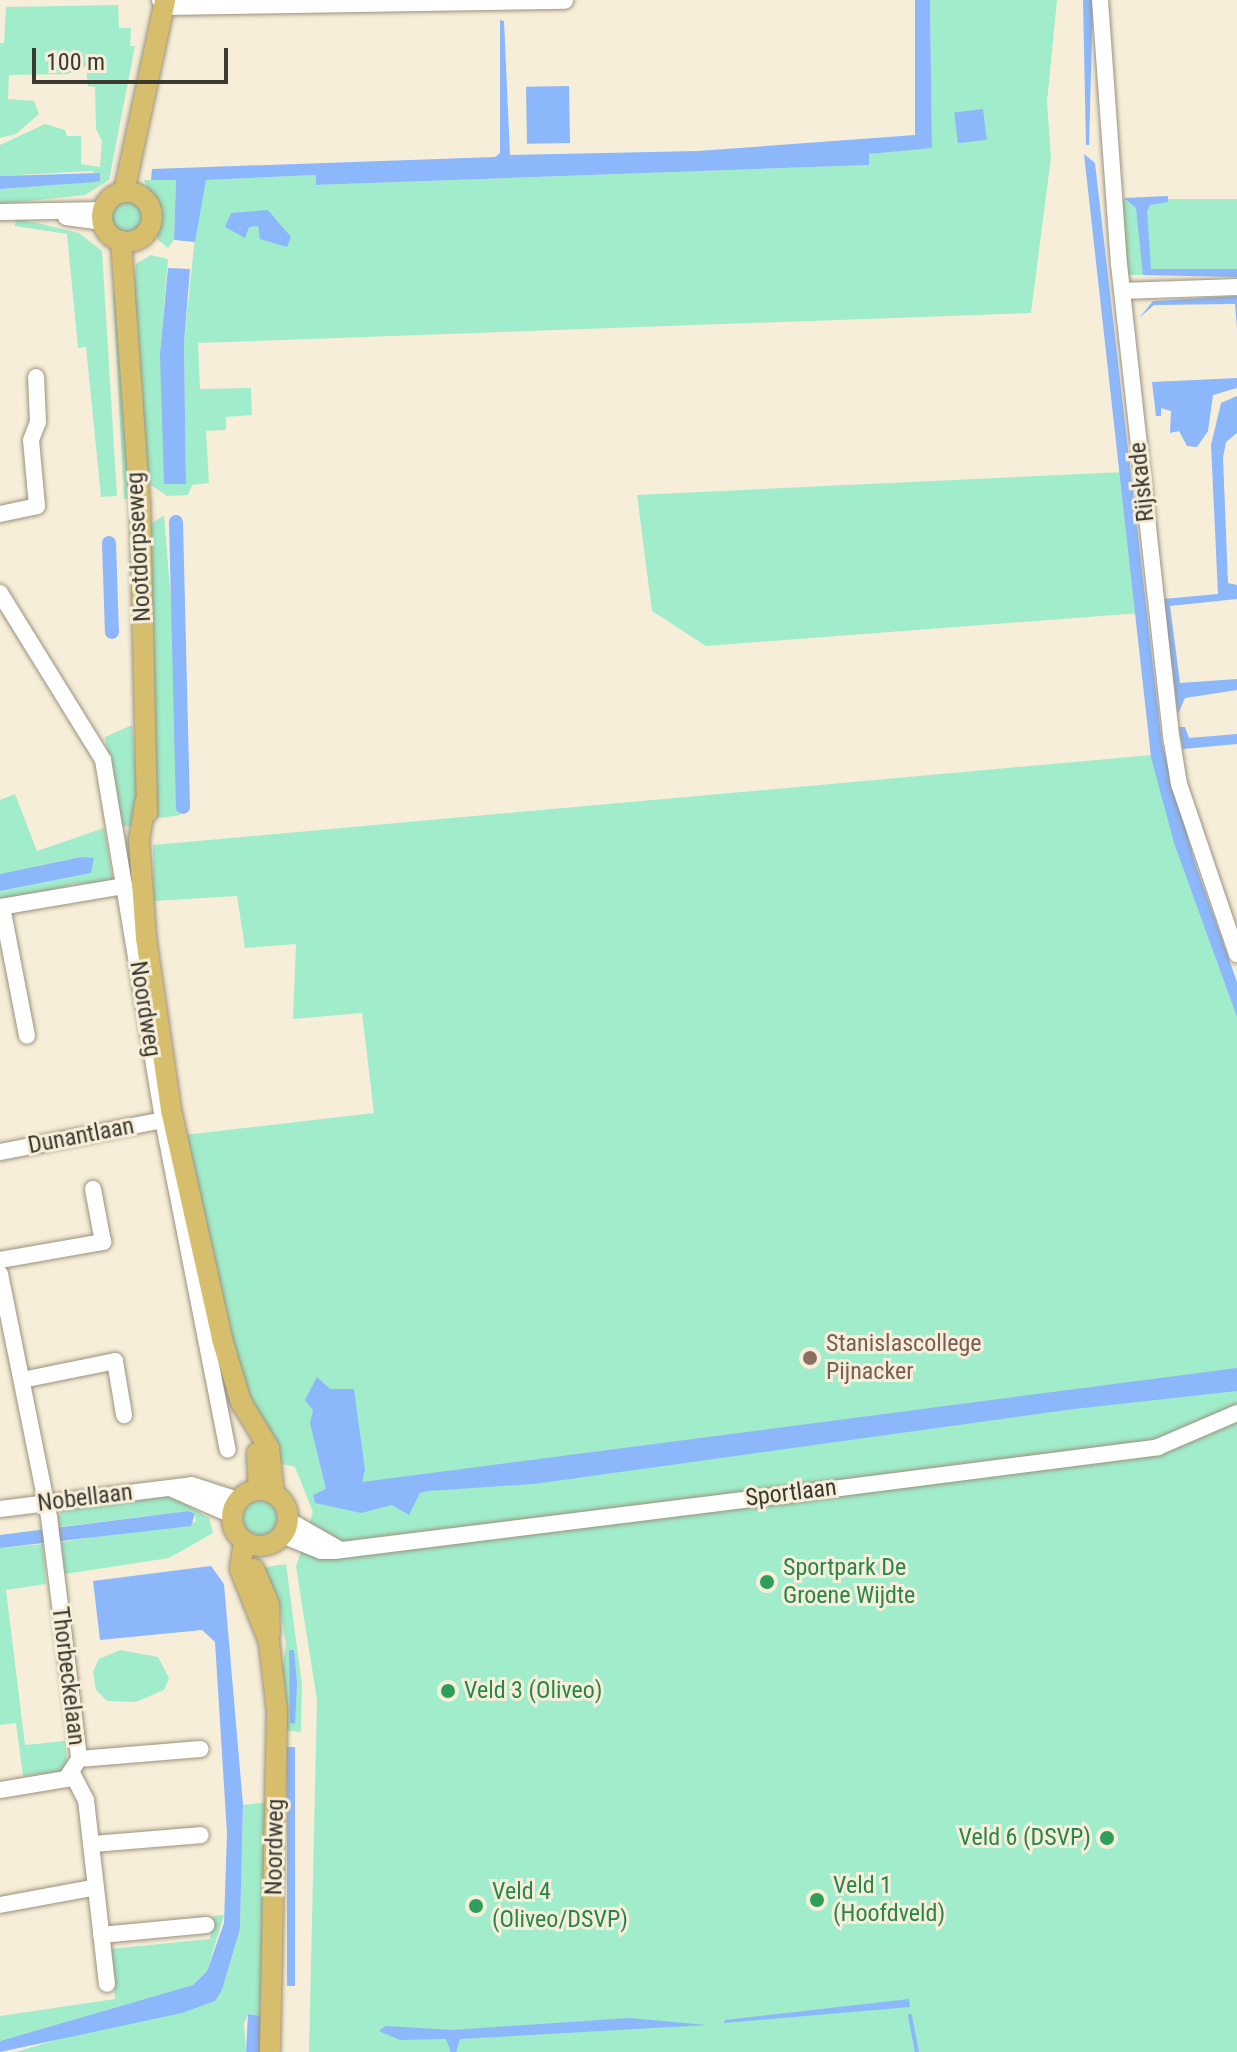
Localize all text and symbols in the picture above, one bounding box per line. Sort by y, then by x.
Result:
scale bar [36,32,232,82]
text: 100 m [46,48,105,76]
street label: Rijskade [1123,441,1161,523]
street label: Nootdorpseweg [121,471,157,623]
street label: Noordweg [123,959,167,1059]
street label: Dunantlaan [26,1112,136,1160]
place label: Stanislascollege Pijnacker [826,1330,982,1386]
marker: Stanislascollege Pijnacker [801,1349,819,1367]
street label: Sportlaan [744,1473,838,1513]
street label: Nobellaan [36,1478,134,1518]
place label: Sportpark De Groene Wijdte [783,1554,915,1610]
marker: Sportpark De Groene Wijdte [758,1573,776,1591]
street label: Thorbeckelaan [45,1605,91,1747]
place label: Veld 3 (Oliveo) [464,1677,603,1705]
marker: Veld 3 (Oliveo) [439,1682,457,1700]
street label: Noordweg [260,1798,290,1896]
place label: Veld 6 (DSVP) [958,1824,1091,1852]
marker: Veld 6 (DSVP) [1098,1829,1116,1847]
place label: Veld 1 (Hoofdveld) [833,1872,945,1928]
place label: Veld 4 (Oliveo/DSVP) [492,1878,628,1934]
marker: Veld 1 (Hoofdveld) [808,1891,826,1909]
marker: Veld 4 (Oliveo/DSVP) [467,1897,485,1915]

